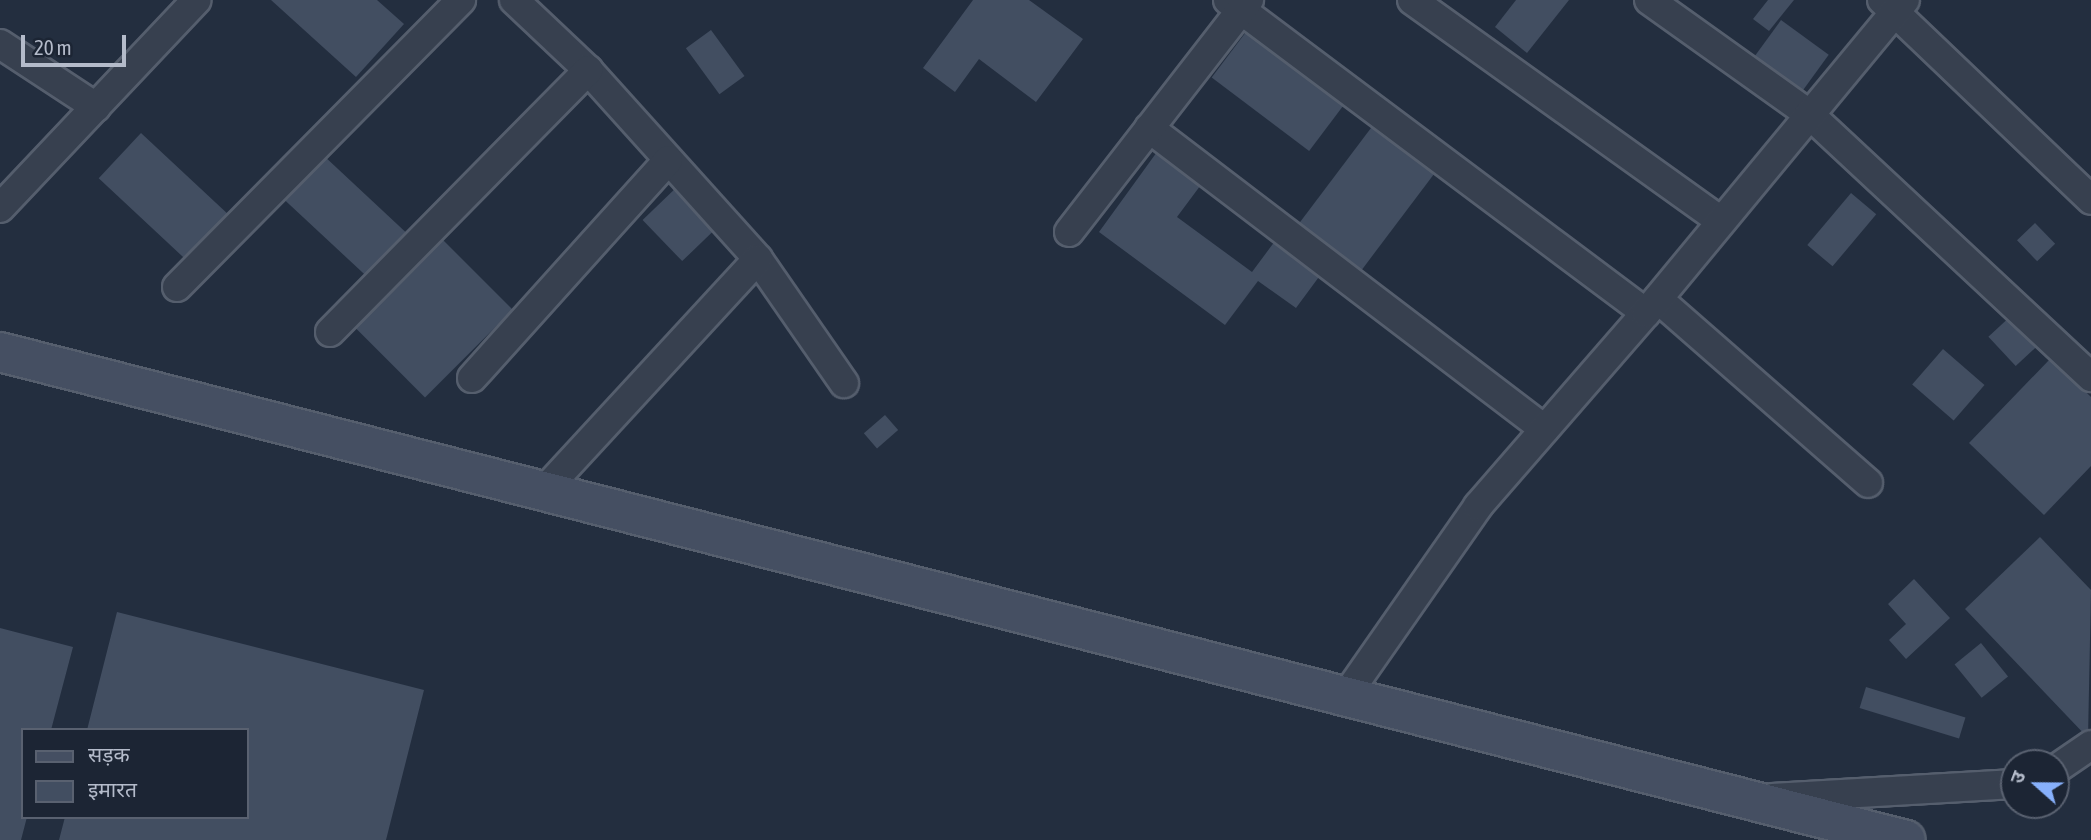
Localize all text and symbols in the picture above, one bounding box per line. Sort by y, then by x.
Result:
scale bar [24,21,130,65]
text: 20 m [34,35,72,59]
legend [21,728,248,819]
text: सड़क [88,742,130,766]
north arrow [2000,749,2070,819]
text: उ [2005,768,2030,786]
text: इमारत [88,777,137,801]

